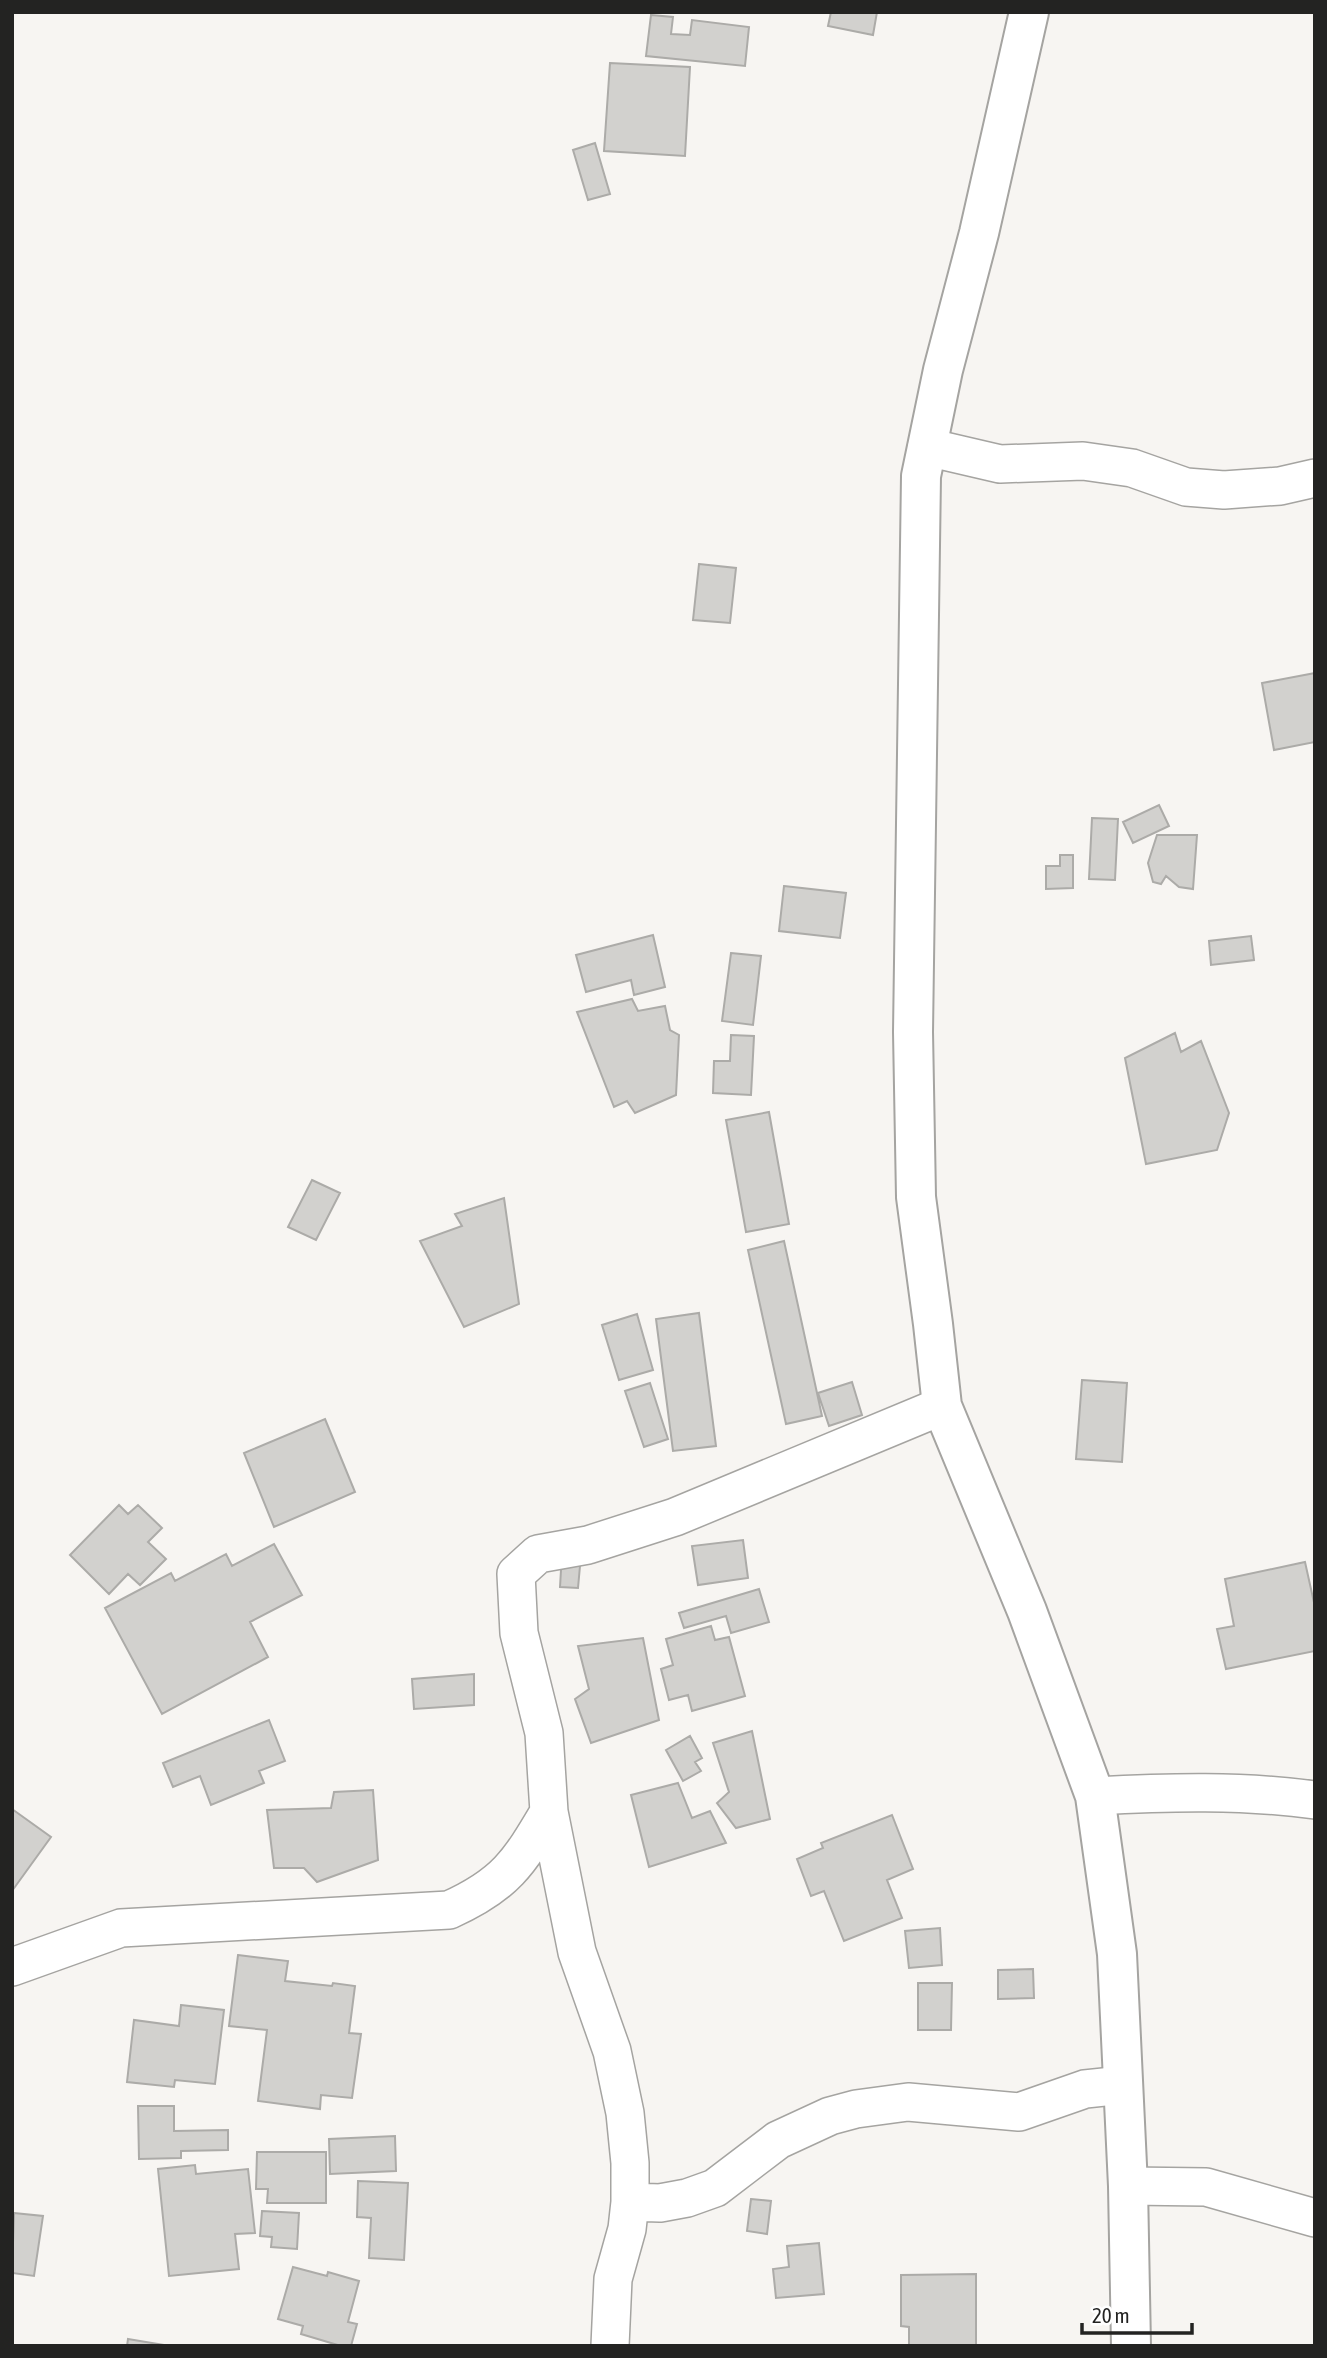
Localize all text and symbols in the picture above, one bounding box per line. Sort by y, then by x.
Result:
scale bar [1082,2292,1192,2336]
text: 20 m [1092,2303,1130,2327]

